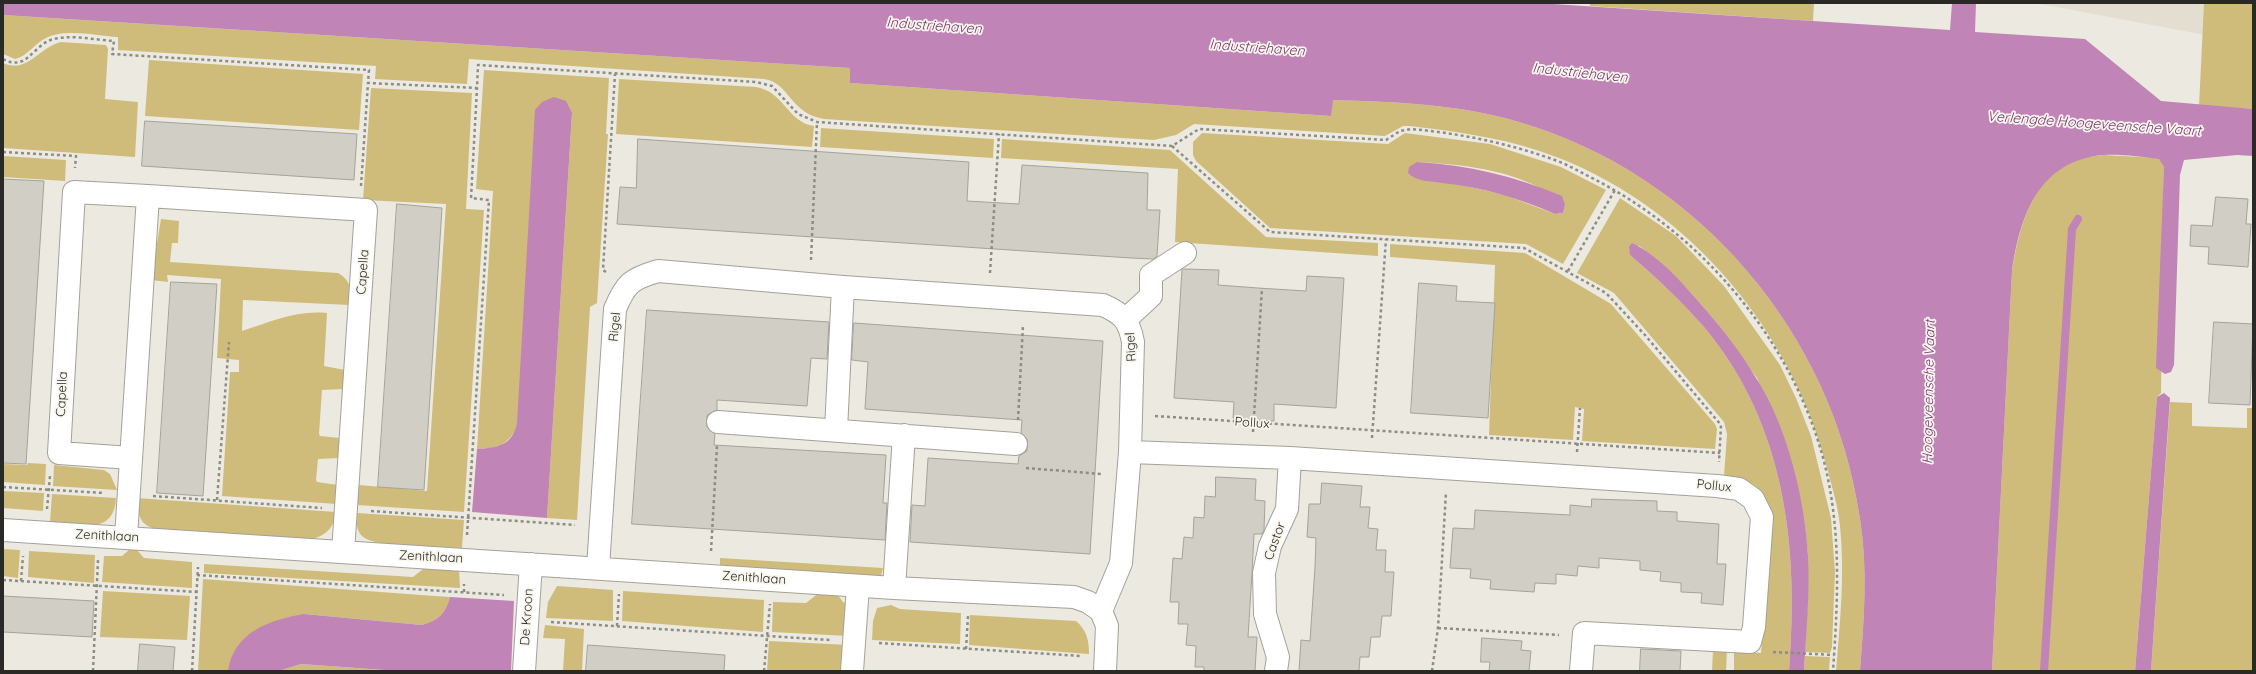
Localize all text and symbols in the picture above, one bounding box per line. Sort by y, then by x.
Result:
water label: Industriehaven [886,14,982,38]
water label: Industriehaven [1209,36,1305,60]
water label: Industriehaven [1532,60,1628,86]
water label: Verlengde Hoogeveensche Vaart [1986,108,2202,140]
street label: Capella [354,249,372,295]
street label: Rigel [606,312,624,342]
water label: Hoogeveensche Vaart [1919,320,1939,464]
street label: Rigel [1122,332,1140,362]
street label: Capella [53,371,71,417]
street label: Pollux [1234,414,1270,432]
street label: Pollux [1696,476,1732,496]
street label: Castor [1261,520,1289,562]
street label: Zenithlaan [75,527,139,545]
street label: Zenithlaan [399,548,463,566]
street label: Zenithlaan [721,568,787,588]
street label: De Kroon [517,588,537,646]

